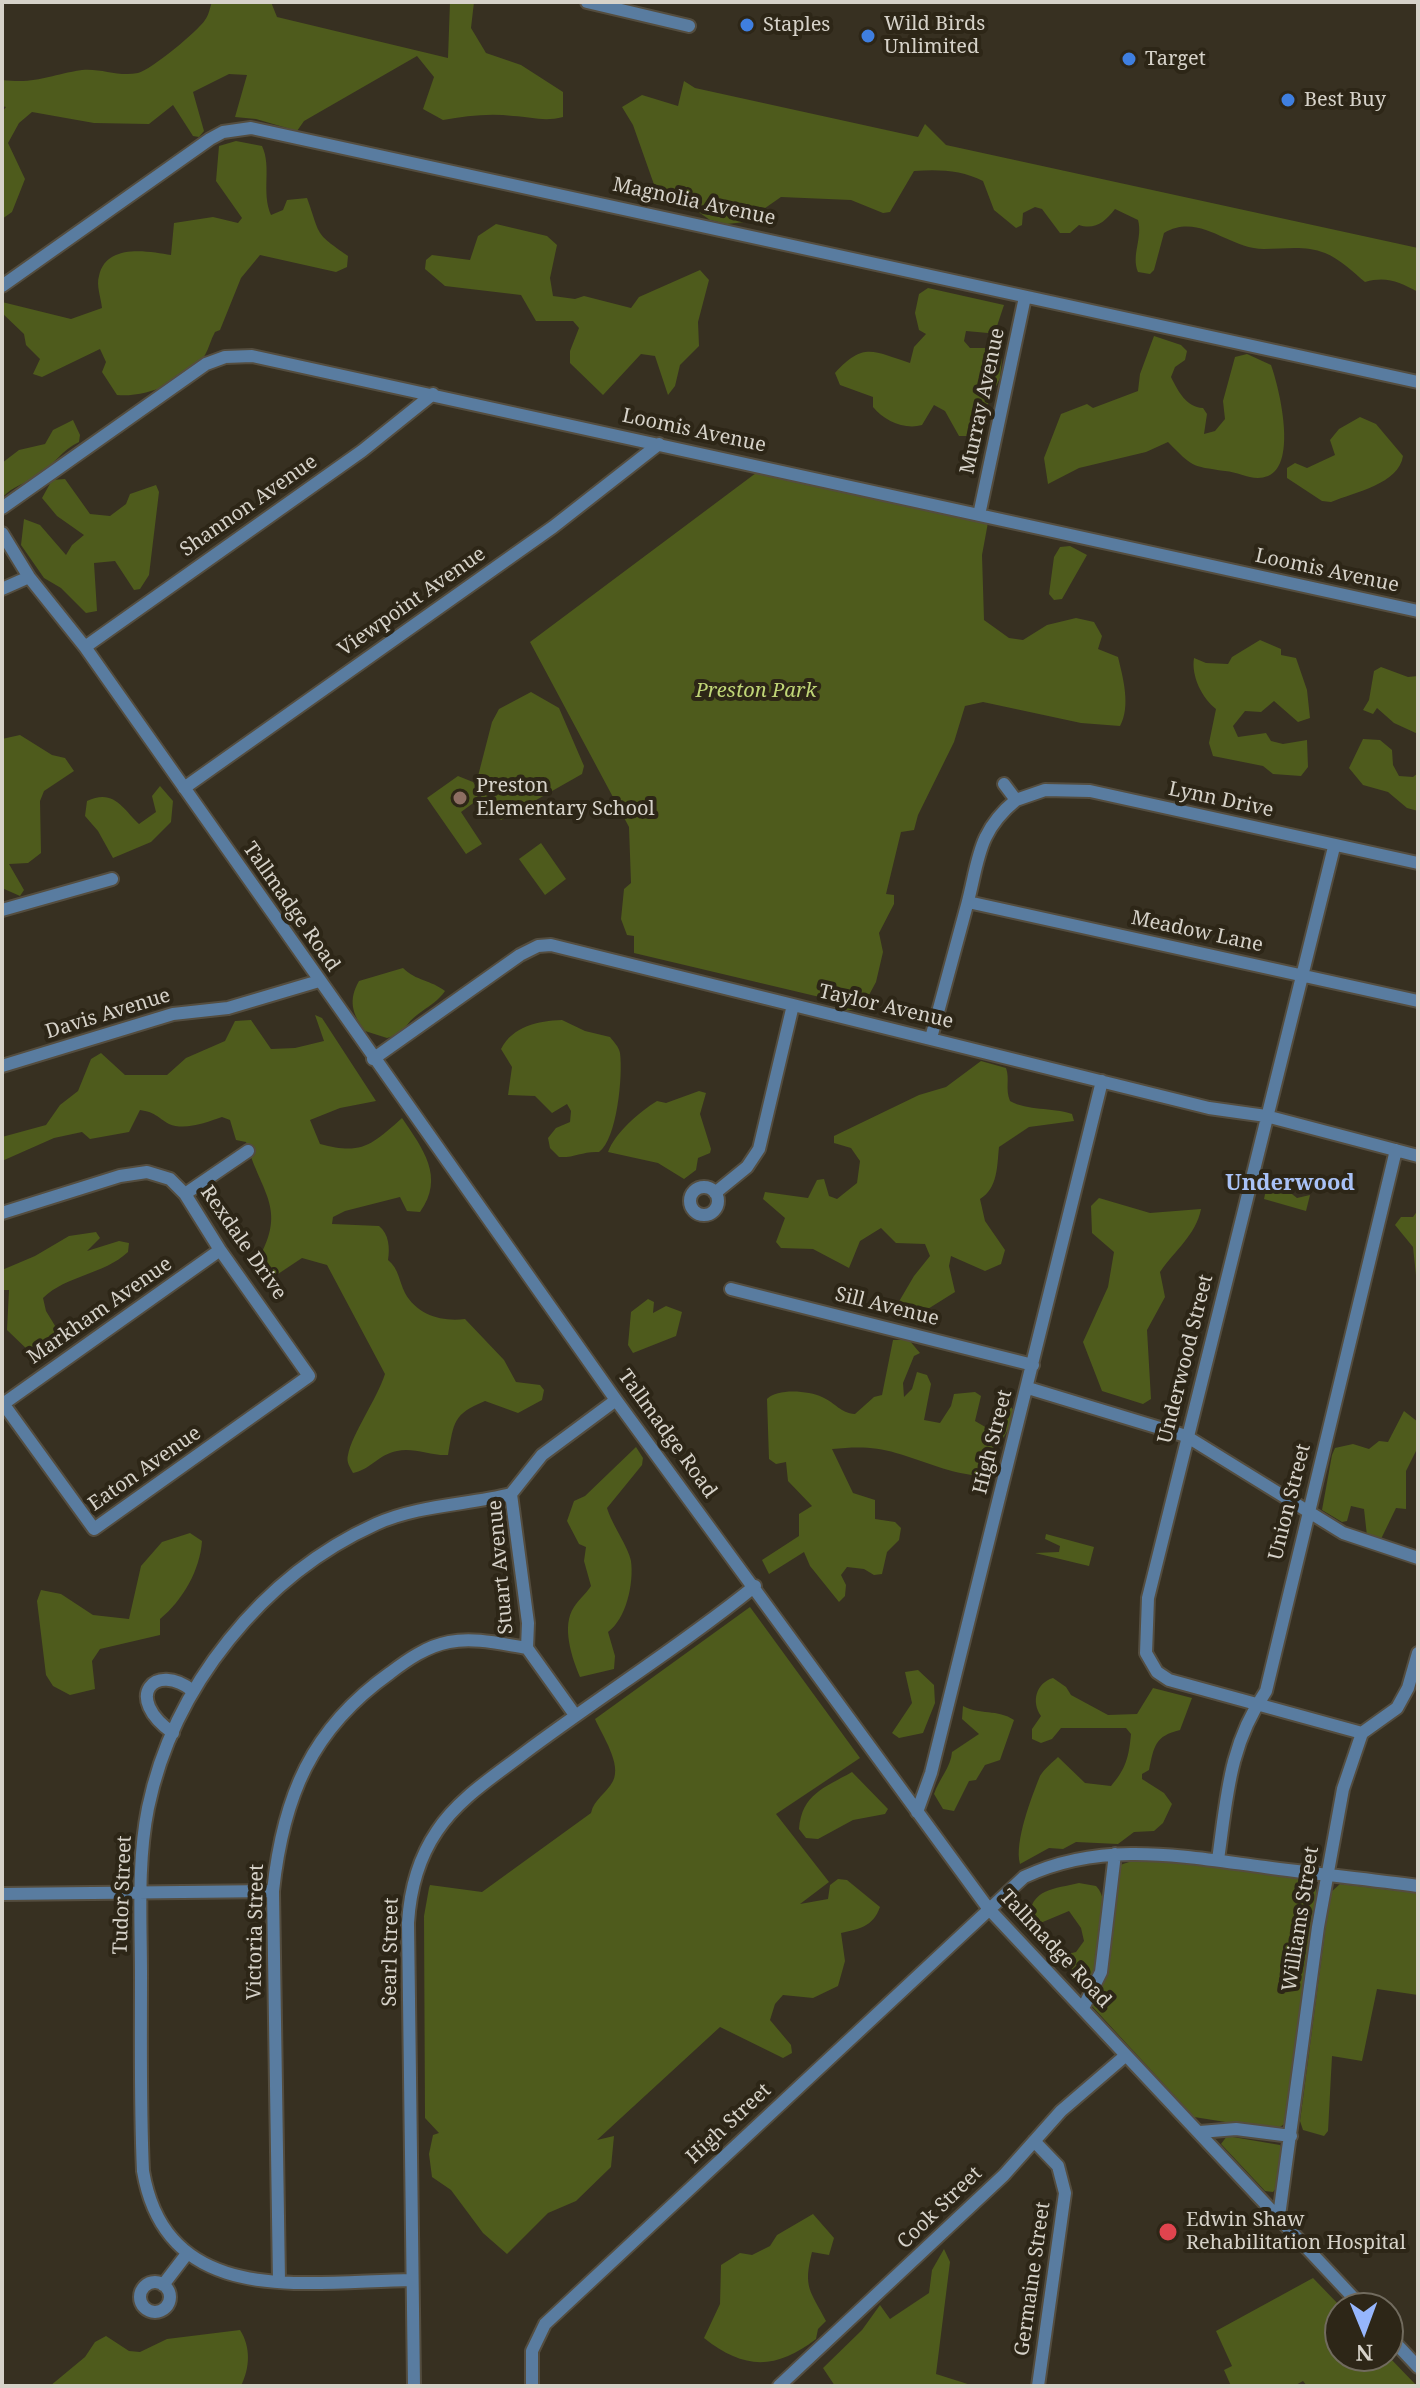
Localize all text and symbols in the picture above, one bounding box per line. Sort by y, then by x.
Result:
place label: Wild Birds Unlimited [884,12,985,59]
place label: Staples [763,13,830,37]
marker: Staples [738,16,756,34]
marker: Wild Birds Unlimited [859,27,877,45]
place label: Target [1145,47,1206,71]
marker: Target [1120,50,1138,68]
place label: Best Buy [1304,88,1386,112]
marker: Best Buy [1279,91,1297,109]
street label: Magnolia Avenue [610,173,778,231]
street label: Murray Avenue [956,326,1010,476]
street label: Loomis Avenue [620,404,768,458]
street label: Shannon Avenue [176,450,322,562]
street label: Viewpoint Avenue [334,542,490,662]
street label: Loomis Avenue [1253,544,1401,598]
park label: Preston Park [695,679,817,703]
place label: Preston Elementary School [476,774,655,821]
street label: Lynn Drive [1166,777,1276,823]
marker: Preston Elementary School [451,789,469,807]
street label: Tallmadge Road [237,838,345,976]
street label: Meadow Lane [1129,906,1265,958]
street label: Taylor Avenue [816,980,956,1034]
street label: Davis Avenue [43,984,173,1044]
district label: Underwood [1225,1171,1355,1197]
street label: Rexdale Drive [195,1181,291,1305]
street label: Markham Avenue [23,1252,177,1370]
street label: Underwood Street [1153,1272,1219,1446]
street label: Sill Avenue [832,1282,942,1332]
street label: Tallmadge Road [612,1365,722,1503]
street label: High Street [968,1387,1018,1497]
street label: Eaton Avenue [84,1421,206,1517]
street label: Union Street [1264,1441,1316,1563]
street label: Stuart Avenue [483,1499,519,1635]
street label: Tudor Street [109,1835,137,1955]
street label: Williams Street [1278,1845,1324,1993]
street label: Victoria Street [243,1864,269,2000]
street label: Tallmadge Road [994,1885,1116,2013]
street label: Searl Street [378,1897,404,2007]
street label: High Street [682,2079,776,2169]
street label: Cook Street [893,2162,987,2254]
street label: Germaine Street [1010,2200,1056,2358]
place label: Edwin Shaw Rehabilitation Hospital [1186,2208,1406,2255]
marker: Edwin Shaw Rehabilitation Hospital [1157,2221,1179,2243]
north arrow [1324,2292,1404,2372]
text: N [1355,2339,1373,2369]

